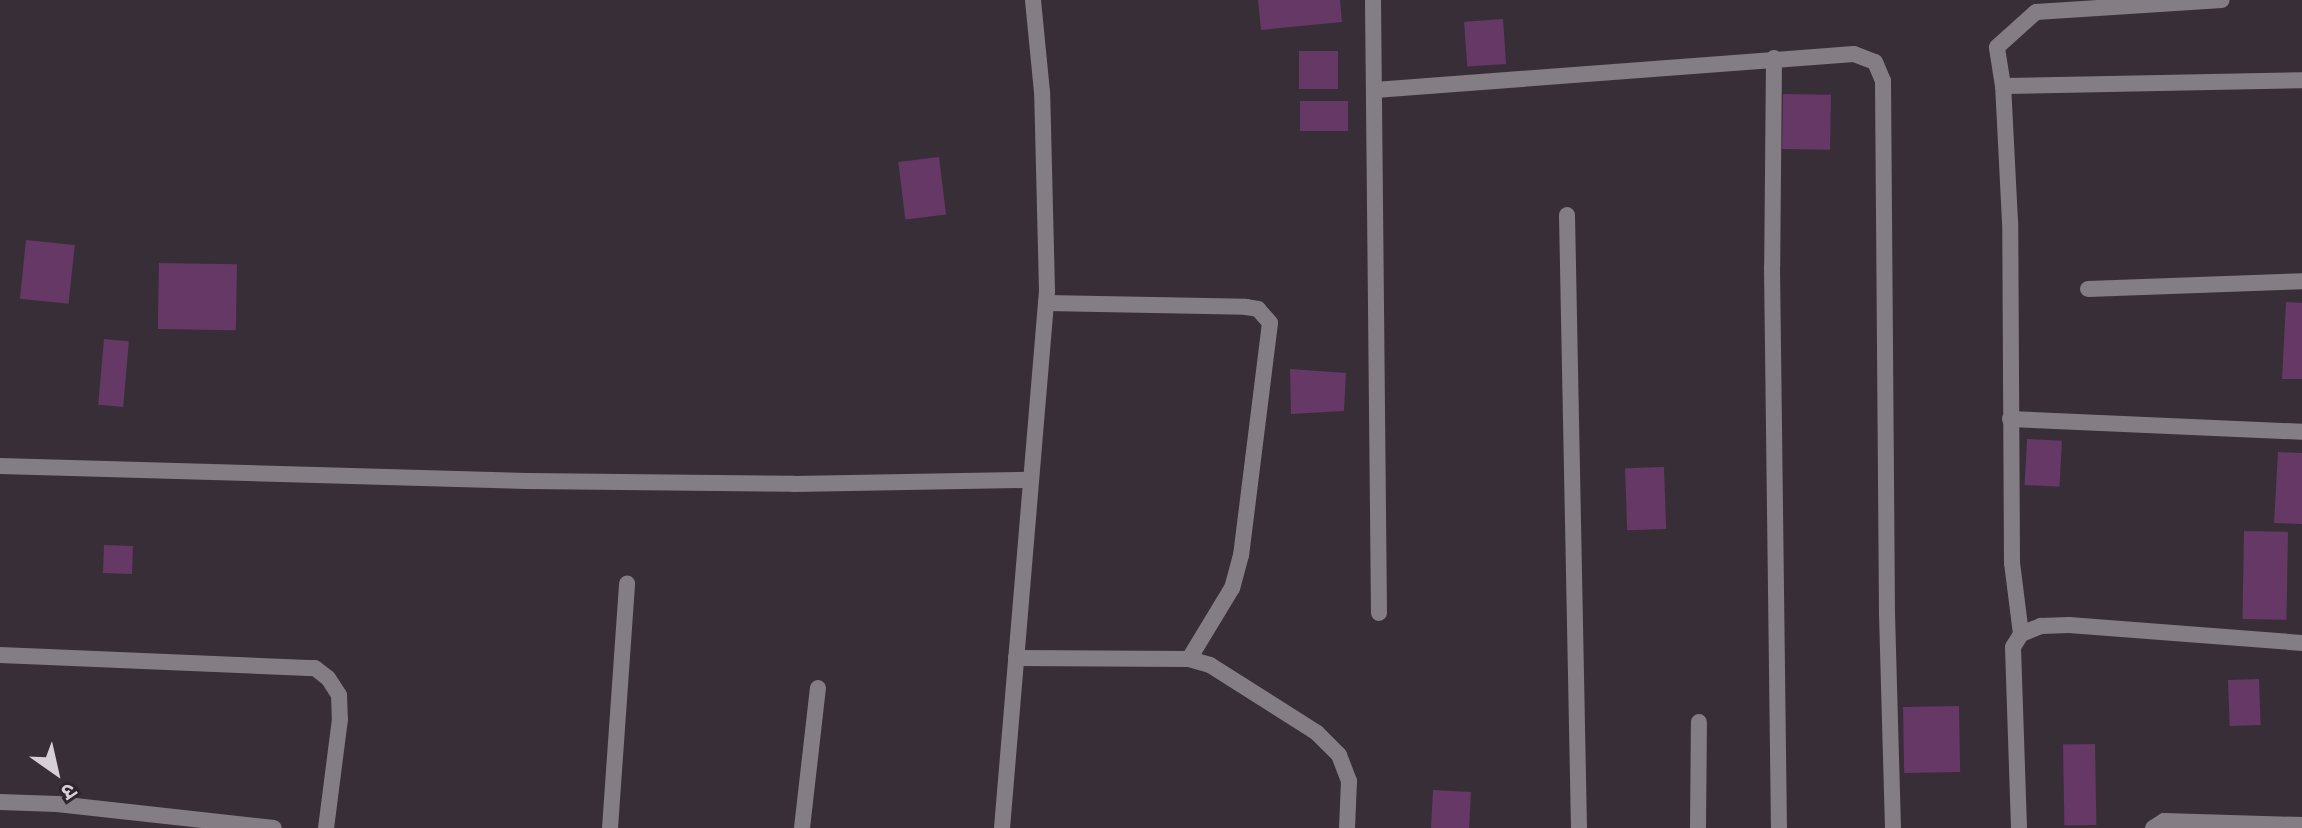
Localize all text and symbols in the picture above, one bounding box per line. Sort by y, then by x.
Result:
north arrow [16,732,96,812]
text: उ [56,777,83,807]

